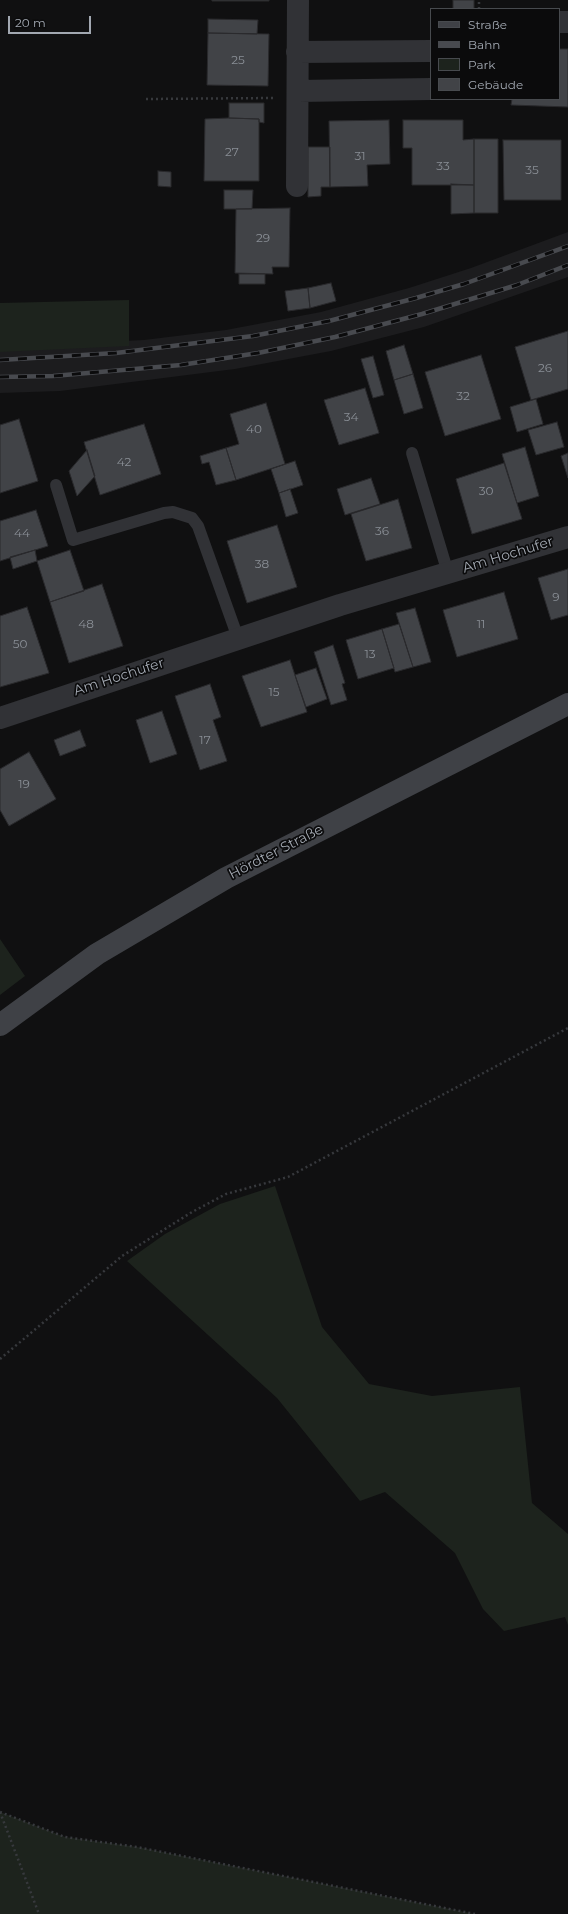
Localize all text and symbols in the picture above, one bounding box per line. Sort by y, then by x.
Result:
scale bar [10,8,93,34]
legend [430,8,560,100]
text: 20 m [15,15,46,30]
text: Straße [468,17,507,32]
text: Bahn [468,37,500,52]
house number: 25 [231,53,245,67]
text: Park [468,57,495,72]
text: Gebäude [468,77,523,92]
house number: 27 [225,145,239,159]
house number: 31 [354,149,366,163]
house number: 33 [436,159,450,173]
house number: 35 [525,163,539,177]
house number: 29 [256,231,270,245]
house number: 26 [538,361,552,375]
house number: 32 [456,389,470,403]
house number: 34 [344,410,358,424]
house number: 40 [246,422,262,436]
house number: 42 [117,455,131,469]
house number: 30 [479,484,493,498]
house number: 36 [375,524,389,538]
house number: 44 [14,526,30,540]
street label: Am Hochufer [461,533,555,577]
house number: 38 [255,557,269,571]
house number: 9 [552,590,560,604]
house number: 48 [78,617,94,631]
house number: 11 [477,617,485,631]
house number: 50 [13,637,27,651]
house number: 13 [364,647,376,661]
street label: Am Hochufer [72,654,166,700]
house number: 15 [268,685,280,699]
house number: 17 [199,733,211,747]
house number: 19 [18,777,30,791]
street label: Hördter Straße [226,821,326,883]

